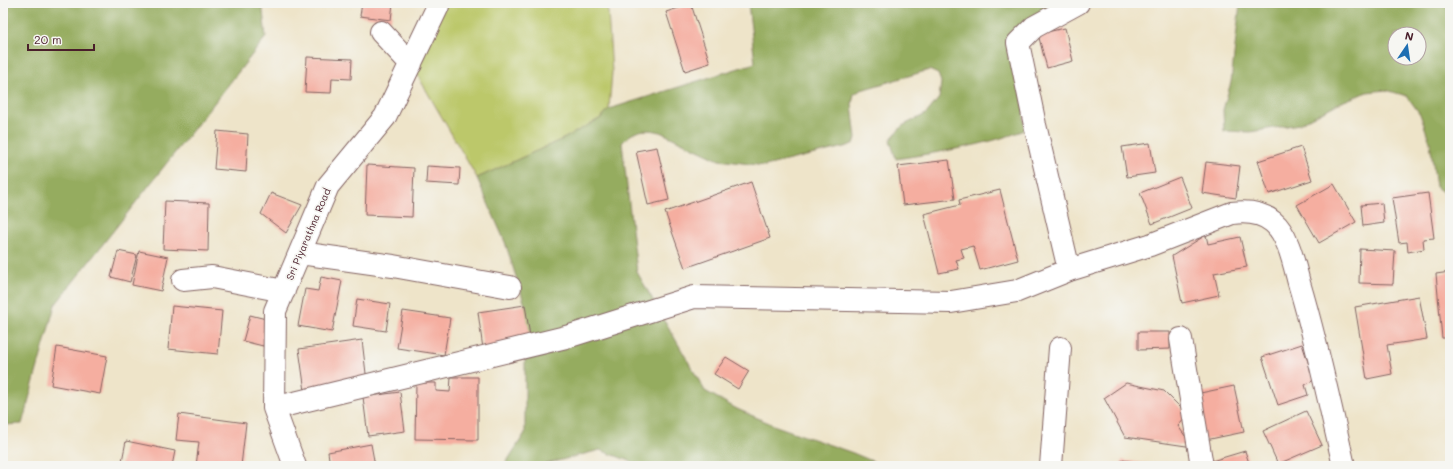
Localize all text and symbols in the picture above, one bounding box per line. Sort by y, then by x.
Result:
scale bar [28,26,94,52]
north arrow [1387,26,1427,66]
text: N [1404,28,1415,44]
text: 20 m [34,31,62,47]
street label: Sri Piyarathna Road [282,186,334,282]

